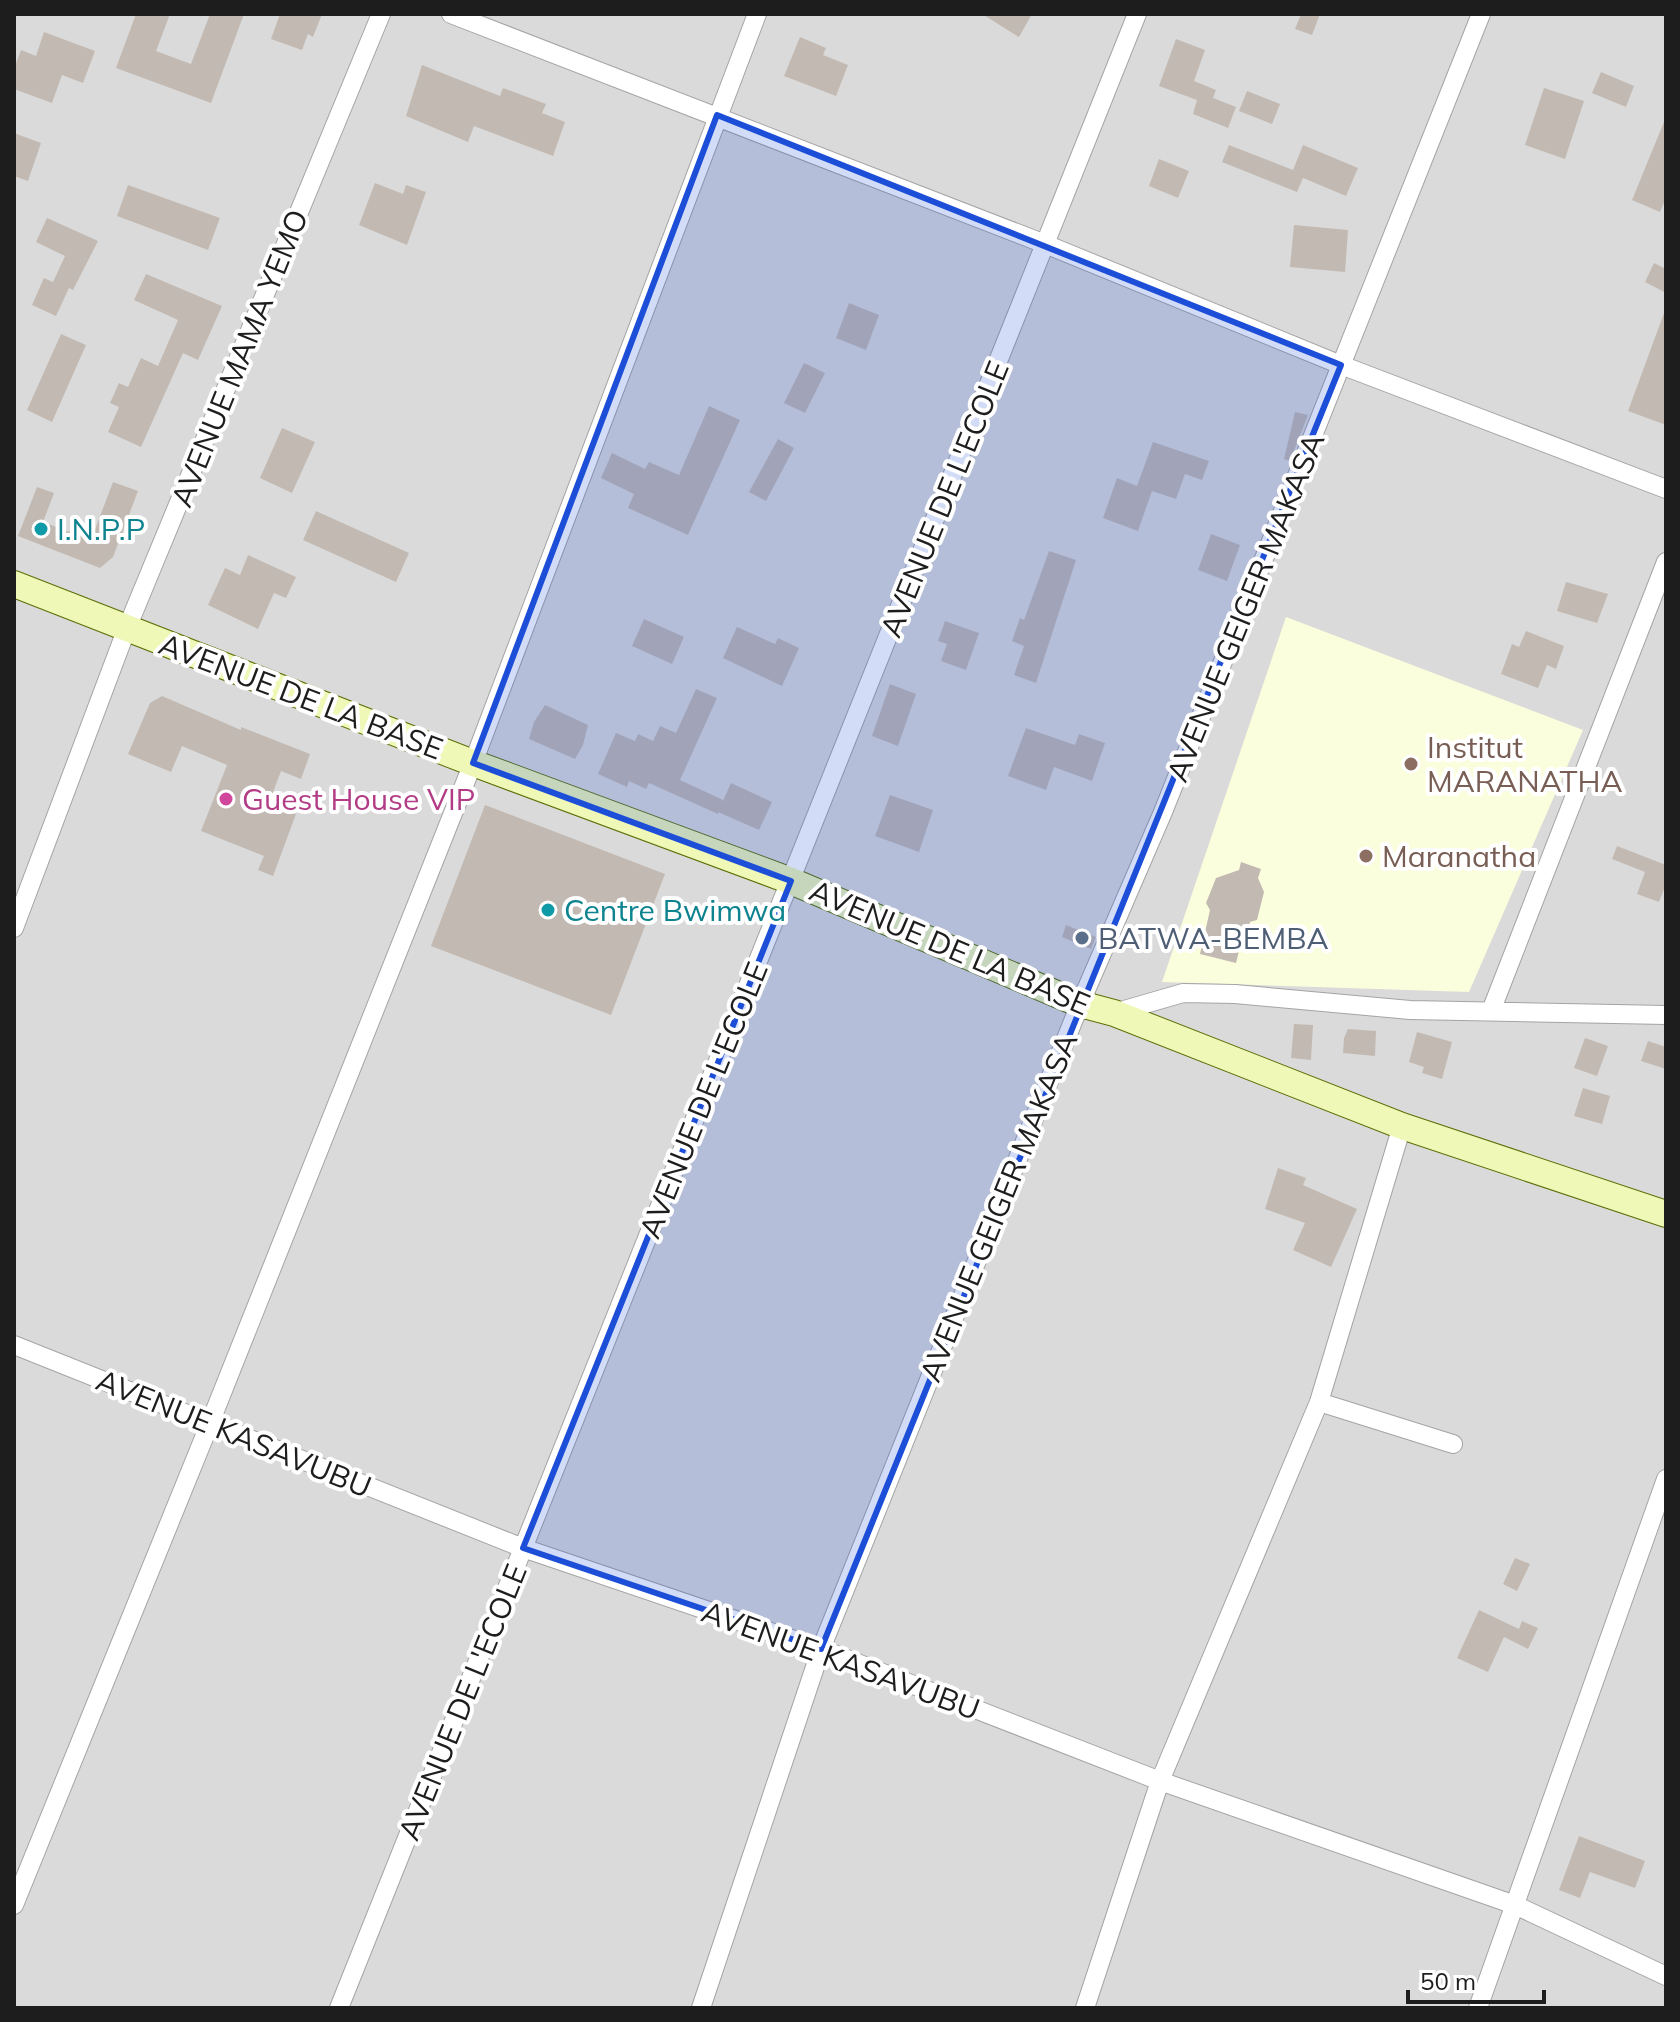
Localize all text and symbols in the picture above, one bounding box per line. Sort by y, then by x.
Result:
street label: AVENUE MAMA YEMO [162,204,316,512]
street label: AVENUE DE L'ECOLE [871,355,1017,643]
street label: AVENUE GEIGER MAKASA [1158,427,1332,787]
place label: I.N.P.P [57,510,145,548]
marker: I.N.P.P [32,520,50,538]
street label: AVENUE DE LA BASE [154,624,448,768]
place label: Institut MARANATHA [1427,728,1623,800]
marker: Institut MARANATHA [1402,755,1420,773]
place label: Guest House VIP [242,780,475,818]
marker: Guest House VIP [217,790,235,808]
place label: Maranatha [1382,837,1536,875]
marker: Maranatha [1357,847,1375,865]
street label: AVENUE DE LA BASE [804,871,1096,1023]
place label: Centre Bwimwa [564,891,786,929]
marker: Centre Bwimwa [539,901,557,919]
place label: BATWA-BEMBA [1098,919,1328,957]
marker: BATWA-BEMBA [1073,929,1091,947]
street label: AVENUE DE L'ECOLE [630,956,776,1244]
street label: AVENUE GEIGER MAKASA [911,1027,1085,1387]
street label: AVENUE KASAVUBU [91,1361,377,1505]
street label: AVENUE DE L'ECOLE [389,1558,535,1846]
street label: AVENUE KASAVUBU [697,1592,985,1728]
scale bar [1408,1954,1544,2004]
text: 50 m [1420,1966,1476,1996]

